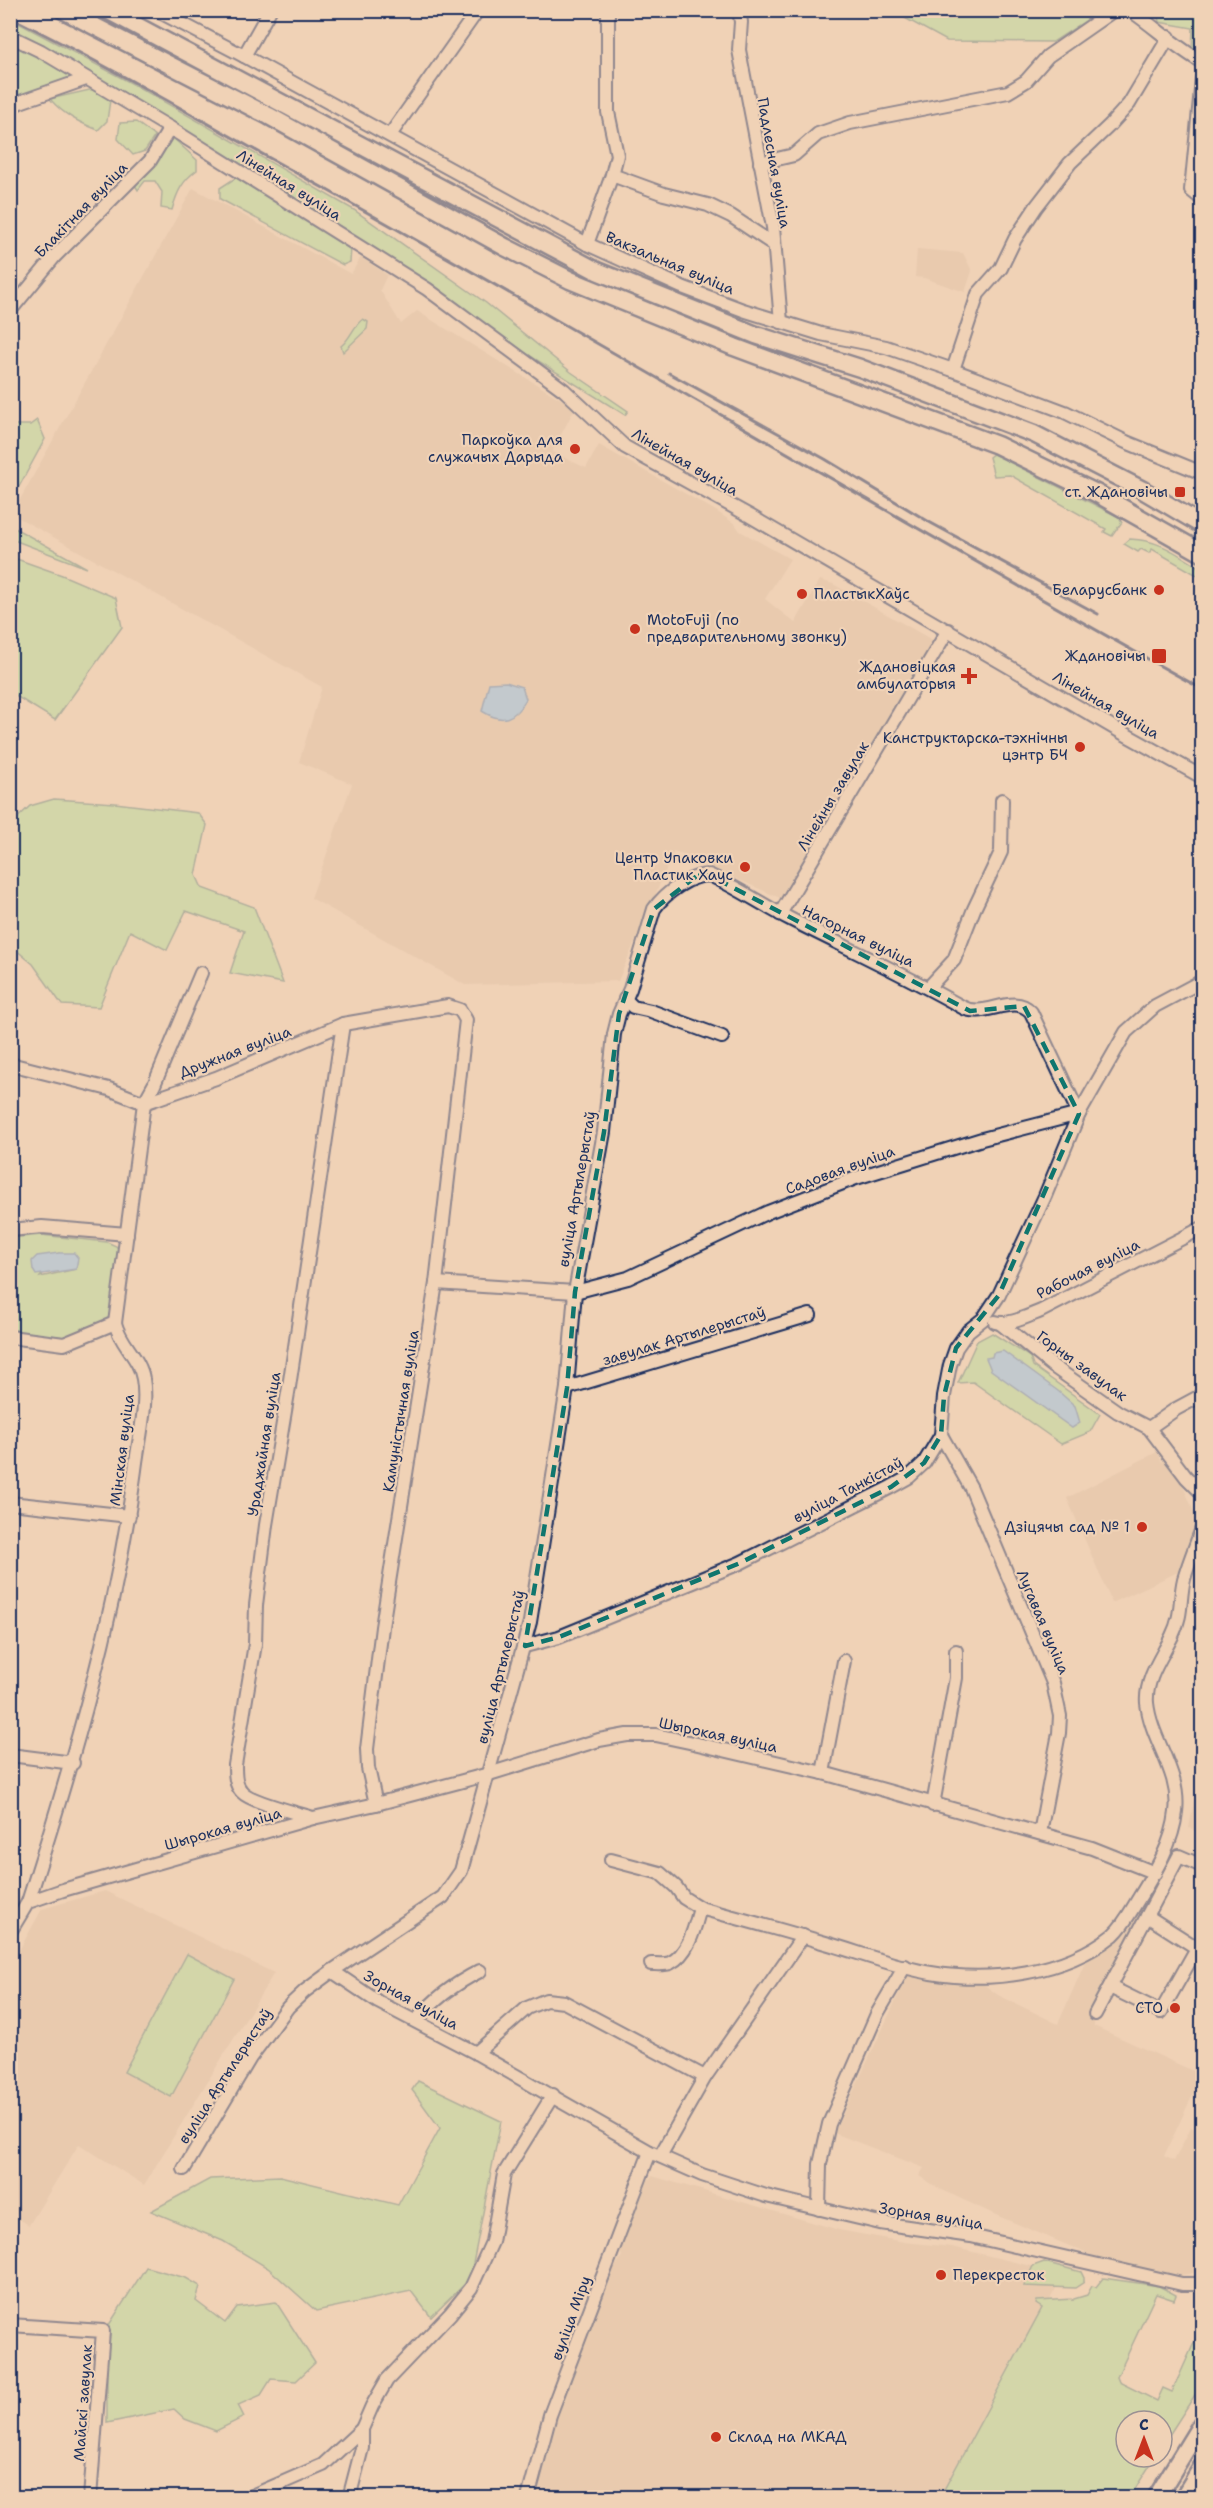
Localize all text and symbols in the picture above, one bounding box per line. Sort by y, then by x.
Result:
street label: Падлесная вуліца [753,96,795,230]
street label: Лінейная вуліца [233,145,346,226]
street label: Блакітная вуліца [30,157,132,262]
street label: Вакзальная вуліца [603,227,738,299]
street label: Лінейная вуліца [628,423,742,501]
place label: Паркоўка для служачых Дарыда [428,430,564,467]
marker: Паркоўка для служачых Дарыда [568,442,582,456]
place label: ст. Ждановічы [1064,482,1168,502]
marker: ст. Ждановічы [1173,485,1187,499]
place label: Беларусбанк [1052,580,1147,600]
marker: Беларусбанк [1152,583,1166,597]
place label: ПластыкХаўс [814,584,910,604]
marker: ПластыкХаўс [795,587,809,601]
place label: MotoFuji (по предварительному звонку) [647,610,847,647]
marker: MotoFuji (по предварительному звонку) [628,622,642,636]
place label: Ждановічы [1065,646,1146,666]
marker: Ждановічы [1150,647,1168,665]
place label: Ждановіцкая амбулаторыя [856,657,956,694]
street label: Лінейная вуліца [1049,666,1163,744]
marker: Ждановіцкая амбулаторыя [960,667,978,685]
place label: Канструктарска-тэхнічны цэнтр БЧ [883,728,1068,765]
street label: Лінейны завулак [792,737,874,855]
marker: Канструктарска-тэхнічны цэнтр БЧ [1073,740,1087,754]
place label: Центр Упаковки Пластик Хаус [615,848,733,885]
marker: Центр Упаковки Пластик Хаус [738,860,752,874]
street label: Нагорная вуліца [799,900,918,972]
street label: Дружная вуліца [176,1021,295,1083]
street label: вуліца Артылерыстаў [553,1109,601,1269]
street label: Садовая вуліца [783,1141,898,1199]
street label: Рабочая вуліца [1033,1234,1144,1304]
street label: завулак Артылерыстаў [600,1302,768,1370]
street label: Горны завулак [1033,1326,1131,1406]
street label: Камуністычная вуліца [378,1328,424,1494]
street label: Ураджайная вуліца [243,1370,285,1518]
street label: Мінская вуліца [105,1392,139,1507]
street label: вуліца Танкістаў [789,1453,907,1527]
place label: Дзіцячы сад № 1 [1005,1517,1130,1537]
marker: Дзіцячы сад № 1 [1135,1520,1149,1534]
street label: Лугавая вуліца [1012,1567,1074,1678]
street label: вуліца Артылерыстаў [472,1588,530,1746]
street label: Шырокая вуліца [657,1713,780,1757]
street label: Шырокая вуліца [162,1803,284,1855]
street label: Зорная вуліца [360,1966,463,2035]
place label: СТО [1135,1998,1163,2018]
marker: СТО [1168,2001,1182,2015]
street label: вуліца Артылерыстаў [174,2004,276,2148]
street label: Зорная вуліца [877,2198,985,2234]
place label: Перекресток [953,2265,1044,2285]
marker: Перекресток [934,2268,948,2282]
street label: вуліца Міру [546,2273,596,2363]
street label: Майскі завулак [69,2344,97,2462]
north arrow [1114,2409,1174,2469]
text: С [1139,2414,1149,2435]
place label: Склад на МКАД [728,2427,847,2447]
marker: Склад на МКАД [709,2430,723,2444]

